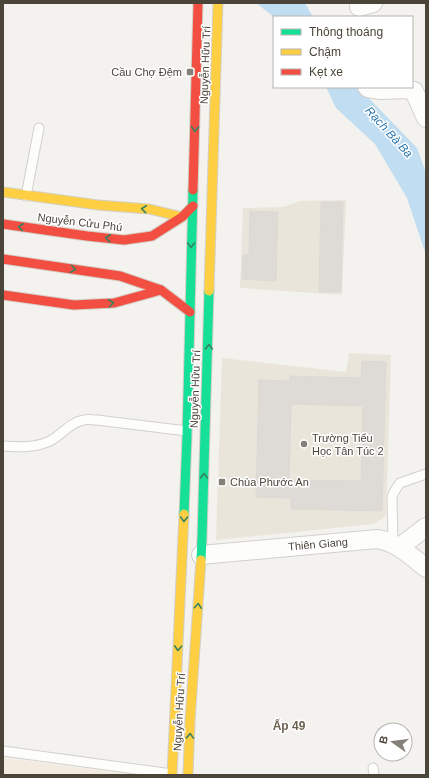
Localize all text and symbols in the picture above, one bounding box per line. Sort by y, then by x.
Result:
legend [273,16,413,88]
text: Thông thoáng [309,25,383,39]
street label: Nguyễn Hữu Trí [198,26,212,104]
text: Chậm [309,45,341,59]
text: Kẹt xe [309,65,343,79]
place label: Cầu Chợ Đệm [111,66,182,78]
marker: Cầu Chợ Đệm [185,67,195,77]
water label: Rạch Bà Ba [362,104,416,161]
one-way arrow [190,126,199,132]
one-way arrow [141,205,147,214]
street label: Nguyễn Cửu Phú [37,211,123,233]
one-way arrow [18,223,24,232]
one-way arrow [105,234,111,243]
one-way arrow [187,242,196,248]
one-way arrow [70,264,76,273]
one-way arrow [108,299,114,308]
one-way arrow [204,344,213,350]
street label: Nguyễn Hữu Trí [188,350,202,428]
place label: Trường Tiểu Học Tân Túc 2 [312,432,384,457]
marker: Trường Tiểu Học Tân Túc 2 [299,439,309,449]
one-way arrow [200,473,209,479]
place label: Chùa Phước An [230,476,309,488]
marker: Chùa Phước An [217,477,227,487]
one-way arrow [179,516,188,522]
street label: Thiên Giang [288,535,348,553]
one-way arrow [193,603,202,609]
one-way arrow [173,645,182,651]
street label: Nguyễn Hữu Trí [171,673,187,751]
district label: Ấp 49 [273,718,306,733]
north arrow [373,722,413,762]
one-way arrow [185,733,194,739]
text: B [377,734,390,745]

